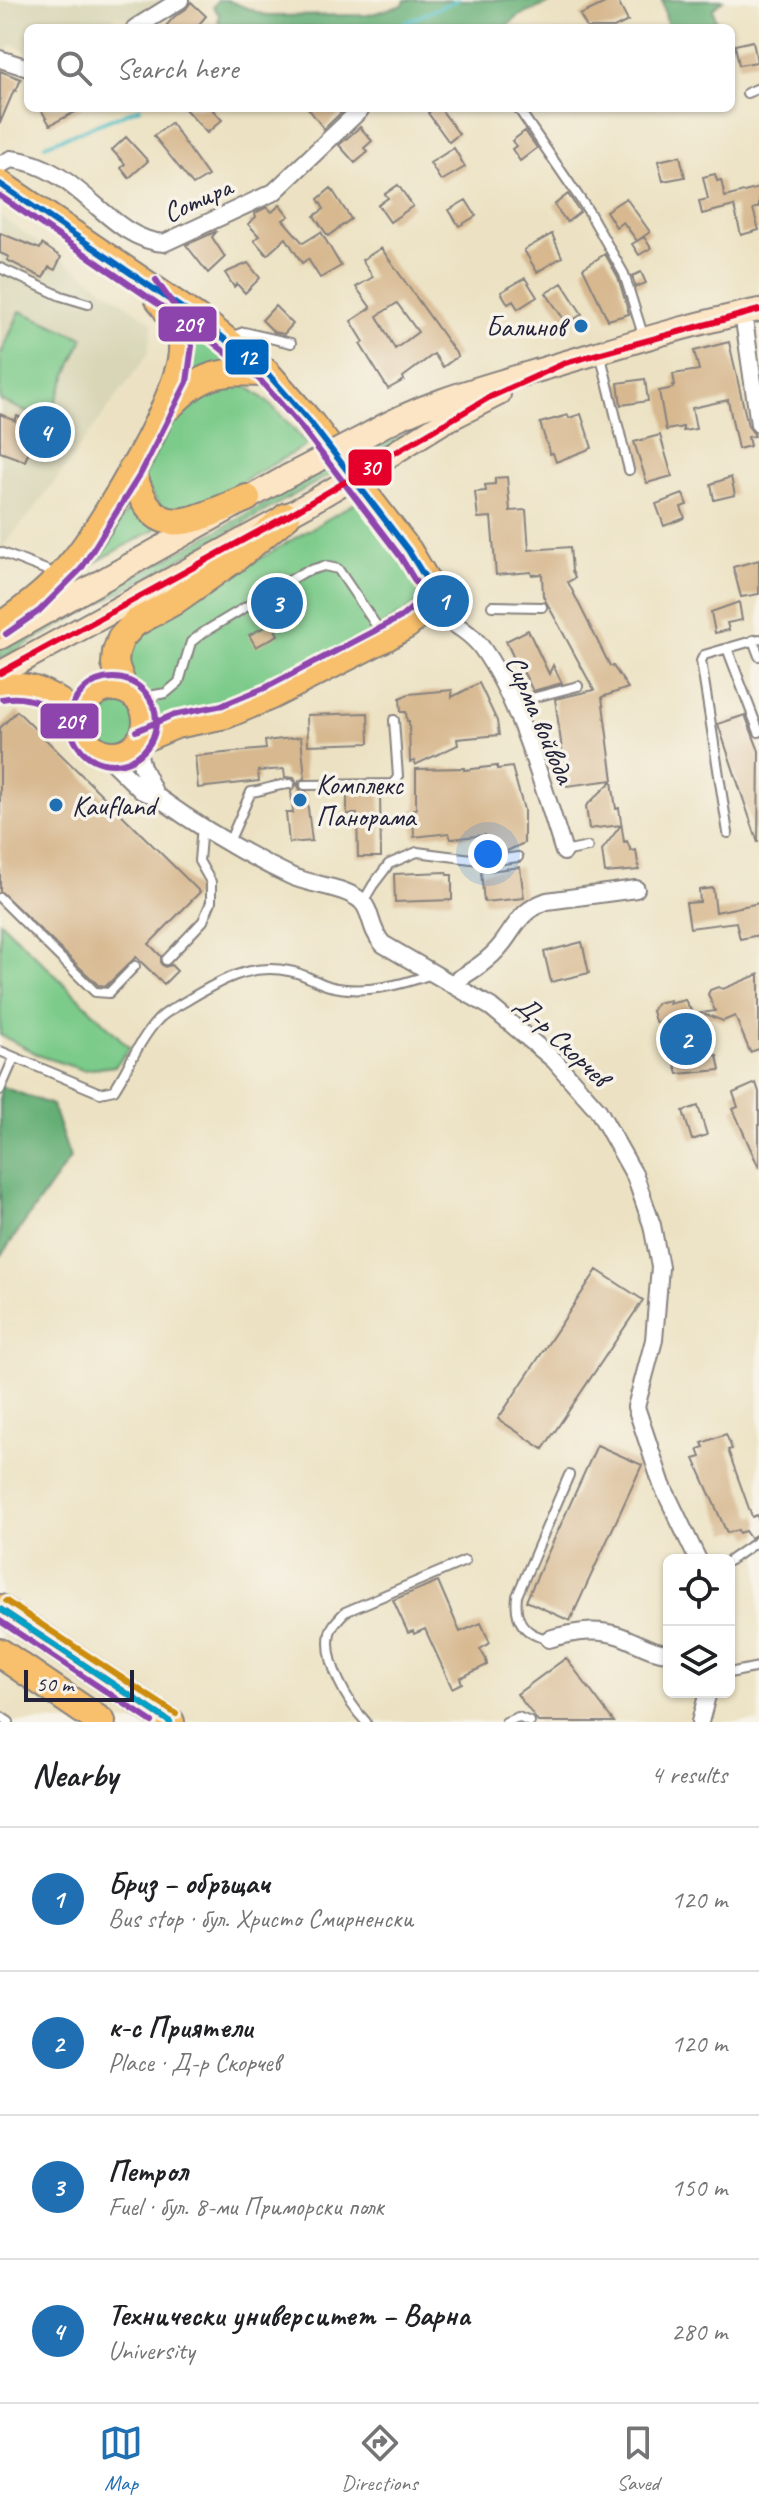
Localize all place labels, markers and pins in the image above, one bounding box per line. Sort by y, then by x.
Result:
place label: Балинов [486,309,570,344]
marker: Балинов [572,317,590,335]
pin: 4 [19,402,71,462]
pin: 1 [417,571,469,631]
pin: 3 [251,573,303,633]
place label: Комплекс Панорама [316,767,417,834]
place label: Kaufland [72,788,159,823]
marker: Комплекс Панорама [291,791,309,809]
marker: Kaufland [47,796,65,814]
pin: 2 [660,1009,712,1069]

